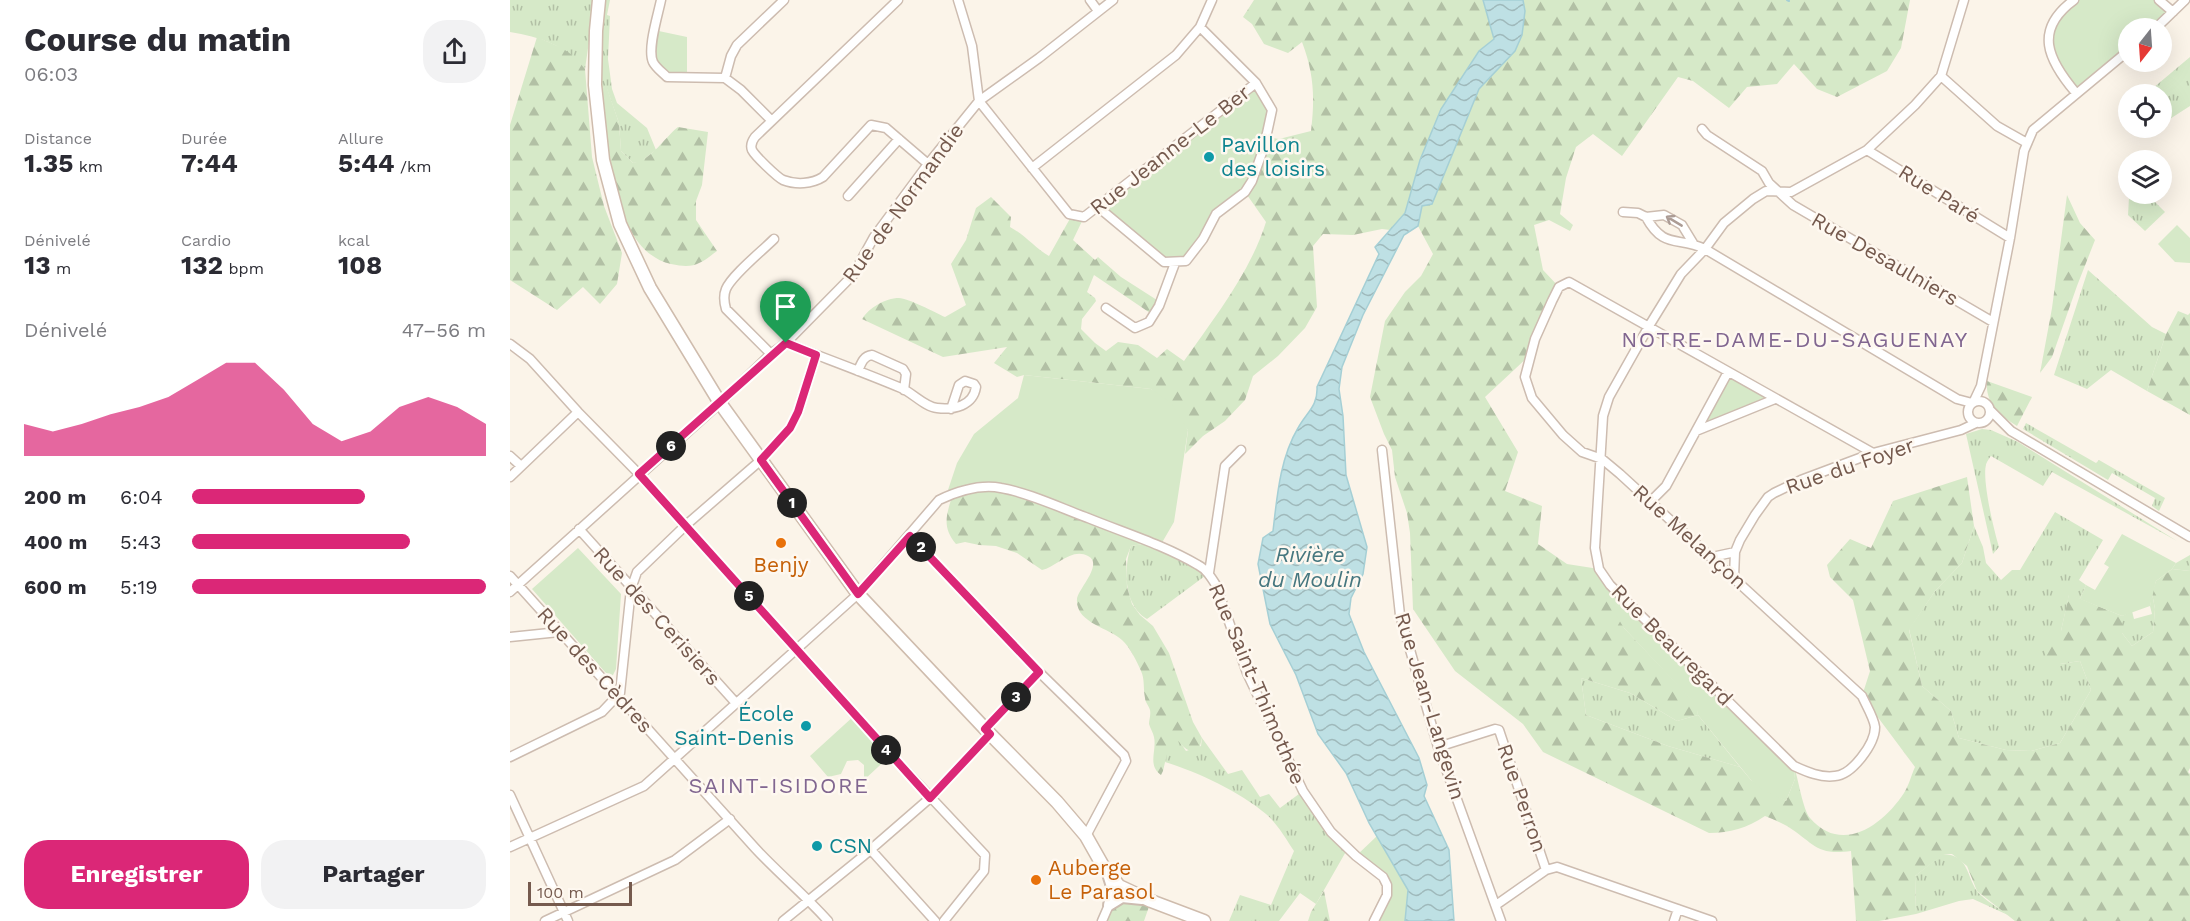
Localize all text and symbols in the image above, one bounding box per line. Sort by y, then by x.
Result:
north arrow [2118,18,2172,72]
map controls [2118,18,2172,204]
text: Course du matin [24,20,291,59]
button: share [423,20,486,83]
text: 06:03 [24,62,78,86]
street label: Rue Jeanne-Le Ber [1085,79,1255,220]
button: locate [2118,84,2172,138]
street label: Rue de Normandie [836,118,969,287]
text: Distance [24,129,92,148]
text: Durée [181,129,227,148]
text: Allure [338,129,384,148]
place label: Pavillon des loisirs [1221,132,1325,181]
text: 1.35 [24,148,73,178]
text: 7:44 [181,148,238,178]
text: 5:44 [338,148,395,178]
marker: Pavillon des loisirs [1202,150,1216,164]
button: layers [2118,150,2172,204]
text: km [73,157,103,176]
text: /km [395,157,431,176]
street label: Rue Paré [1894,159,1984,228]
street label: Rue Desaulniers [1807,206,1963,311]
one-way arrow [1666,215,1683,227]
text: Dénivelé [24,231,91,250]
text: Cardio [181,231,231,250]
text: kcal [338,231,370,250]
text: 13 [24,250,51,280]
text: 132 [181,250,223,280]
text: 108 [338,250,382,280]
text: m [51,259,71,278]
text: bpm [223,259,264,278]
pin [760,281,811,343]
icon: arrive [769,290,802,323]
text: Dénivelé [24,318,107,342]
text: 47–56 m [402,318,486,342]
district label: NOTRE-DAME-DU-SAGUENAY [1621,327,1969,352]
pin: 6 [656,431,686,461]
street label: Rue du Foyer [1782,432,1918,499]
text: 6 [666,436,676,455]
street label: Rue Melançon [1628,479,1752,594]
text: 200 m [24,485,86,509]
text: 6:04 [120,485,163,509]
pin: 1 [777,488,807,518]
text: 1 [789,493,795,512]
text: 400 m [24,530,87,554]
text: 5:43 [120,530,161,554]
pin: 2 [906,532,936,562]
marker: Benjy [774,536,788,550]
text: 2 [916,537,926,556]
street label: Rue des Cerisiers [588,541,726,690]
water label: Rivière du Moulin [1258,542,1362,592]
place label: Benjy [753,552,809,577]
text: 600 m [24,575,87,599]
text: 5:19 [120,575,158,599]
street label: Rue Saint-Thimothée [1204,579,1311,788]
street label: Rue Beauregard [1606,579,1738,711]
pin: 5 [734,581,764,611]
text: 5 [744,586,754,605]
street label: Rue des Cèdres [532,602,658,738]
street label: Rue Jean-Langevin [1390,609,1471,803]
pin: 3 [1001,682,1031,712]
text: 3 [1011,687,1021,706]
place label: École Saint-Denis [674,701,794,750]
marker: École Saint-Denis [799,719,813,733]
pin: 4 [871,735,901,765]
text: 4 [881,740,891,759]
street label: Rue Perron [1492,740,1553,855]
district label: SAINT-ISIDORE [688,773,870,798]
place label: CSN [829,833,872,858]
marker: CSN [810,839,824,853]
button: Enregistrer [24,840,249,909]
button: Partager [261,840,486,909]
place label: Auberge Le Parasol [1048,855,1155,904]
marker: Auberge Le Parasol [1029,873,1043,887]
scale bar [528,879,632,906]
text: 100 m [537,883,584,902]

